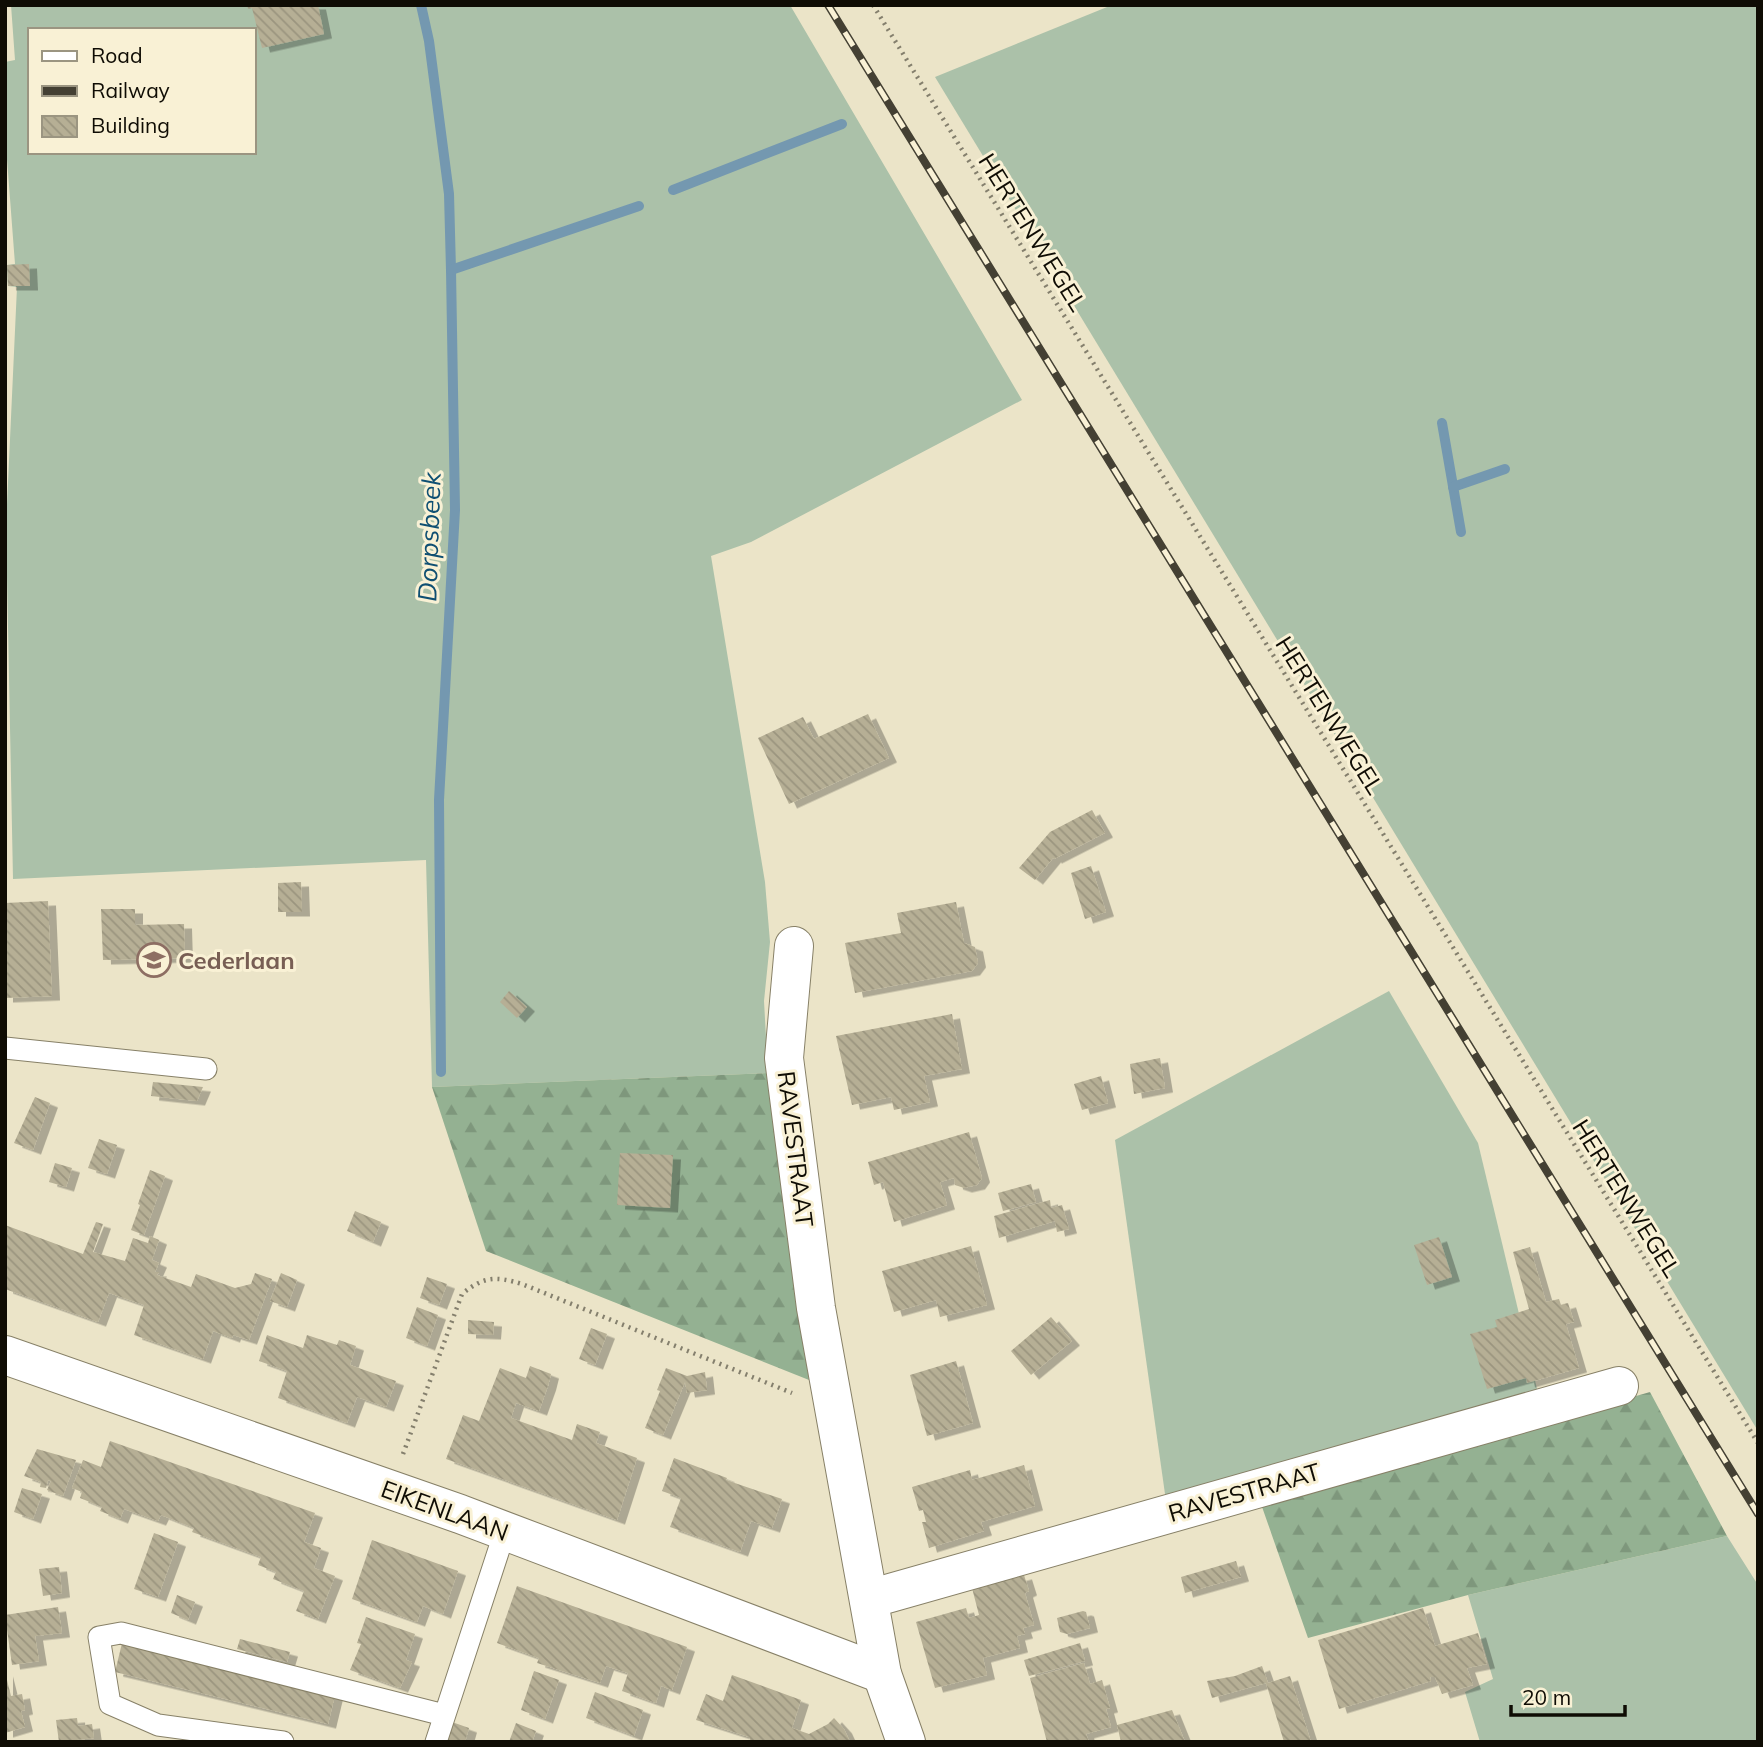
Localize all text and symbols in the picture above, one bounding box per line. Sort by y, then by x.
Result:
legend [28,28,256,154]
text: Road [91,42,142,68]
text: Railway [91,77,170,103]
text: Building [91,112,170,138]
street label: HERTENWEGEL [972,147,1094,317]
water label: Dorpsbeek [410,471,448,602]
street label: HERTENWEGEL [1269,630,1391,800]
school or university icon: Cederlaan [135,941,173,979]
place label: Cederlaan [178,945,295,975]
street label: RAVESTRAAT [772,1069,820,1229]
street label: HERTENWEGEL [1566,1113,1688,1283]
street label: RAVESTRAAT [1165,1456,1324,1528]
street label: EIKENLAAN [377,1473,513,1547]
scale bar [1511,1674,1625,1718]
text: 20 m [1522,1684,1571,1710]

